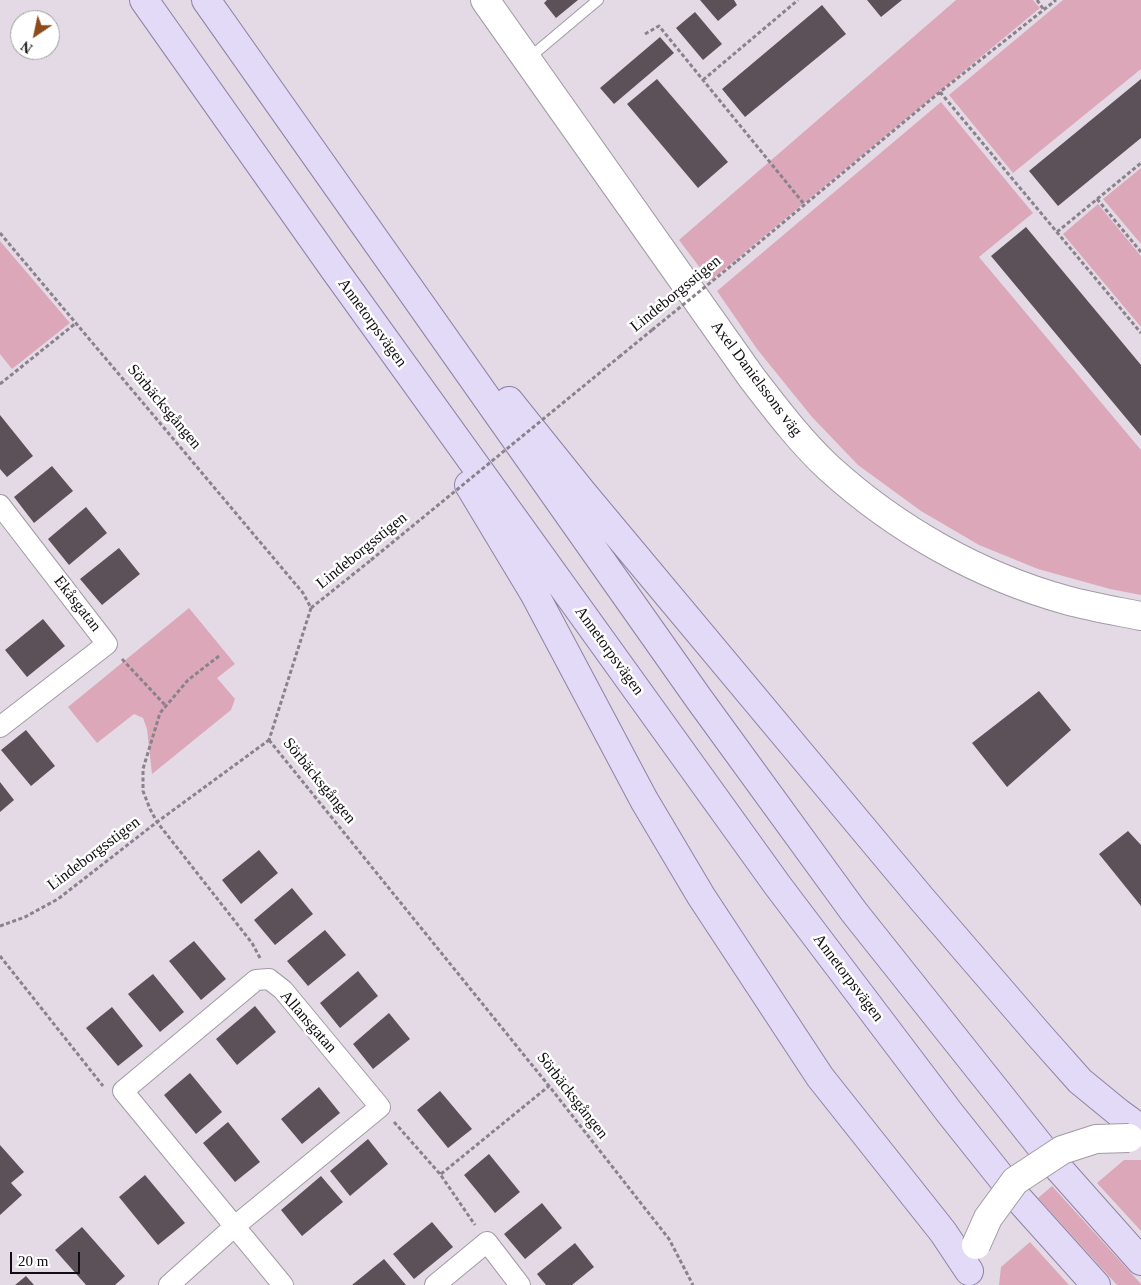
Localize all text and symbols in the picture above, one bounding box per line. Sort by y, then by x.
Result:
north arrow [10,10,60,60]
text: N [19,38,35,56]
street label: Lindeborgsstigen [627,252,725,336]
street label: Annetorpsvägen [333,275,411,371]
street label: Axel Danielssons väg [706,318,806,440]
street label: Sörbäcksgången [123,361,205,453]
street label: Lindeborgsstigen [313,509,411,593]
street label: Ekåsgatan [49,572,105,636]
street label: Annetorpsvägen [570,603,648,699]
street label: Sörbäcksgången [279,734,359,828]
street label: Lindeborgsstigen [44,813,144,895]
street label: Annetorpsvägen [809,930,887,1026]
street label: Allansgatan [276,987,340,1057]
street label: Sörbäcksgången [532,1049,612,1143]
scale bar [12,1242,82,1274]
text: 20 m [18,1253,48,1269]

